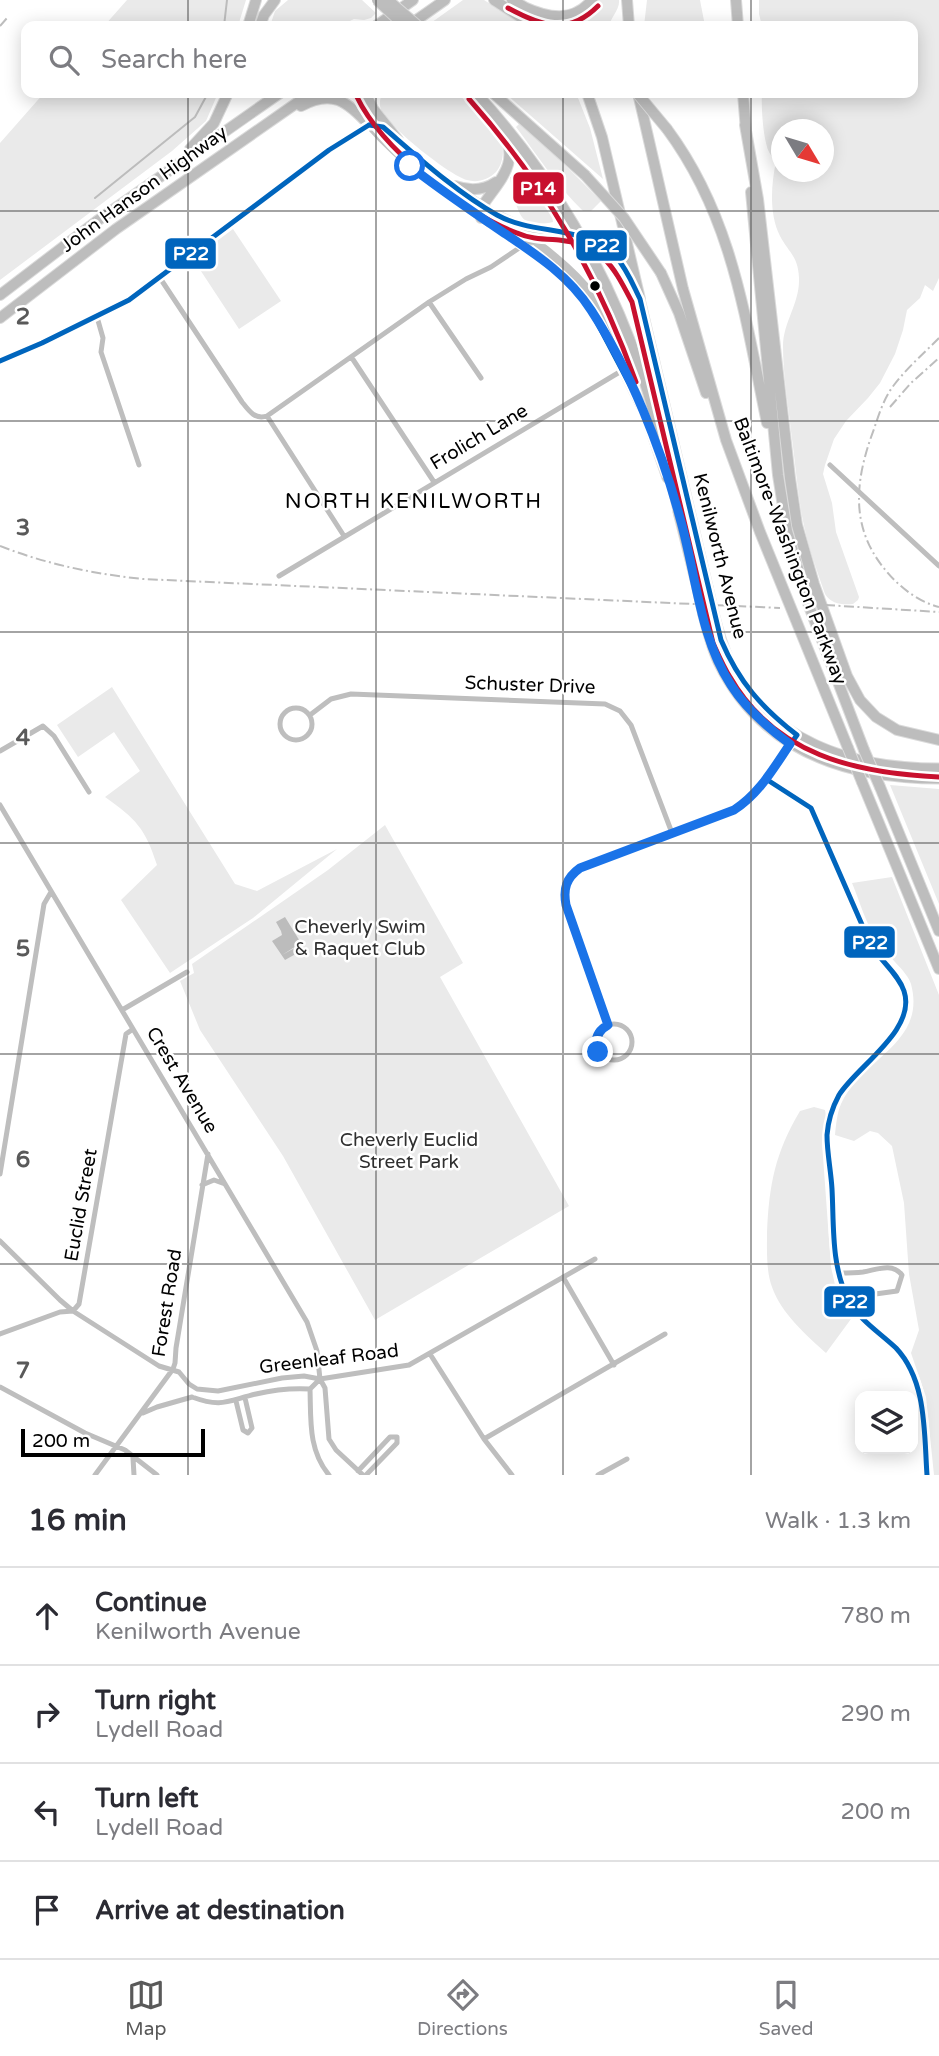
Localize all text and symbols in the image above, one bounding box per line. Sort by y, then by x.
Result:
search box [21,21,918,98]
icon: search [45,41,83,79]
text: Search here [101,44,247,75]
north arrow [771,119,834,182]
street label: John Hanson Highway [57,121,231,257]
route start [394,150,425,181]
line badge: P14 [512,171,565,205]
text: P14 [520,178,556,200]
line badge: P22 [575,229,628,262]
text: P22 [584,235,620,257]
line badge: P22 [164,237,217,270]
text: P22 [173,243,209,265]
unlabelled marker [588,279,602,293]
text: 2 [16,303,30,331]
street label: Frolich Lane [426,399,532,475]
street label: Baltimore-Washington Parkway [729,414,851,688]
street label: Kenilworth Avenue [689,471,751,641]
district label: NORTH KENILWORTH [285,489,543,514]
text: 3 [16,514,30,542]
street label: Schuster Drive [464,672,596,698]
text: 4 [16,724,31,752]
park label: Cheverly Swim & Raquet Club [294,916,426,960]
line badge: P22 [843,925,896,959]
text: P22 [852,932,888,954]
text: 5 [16,935,30,963]
street label: Crest Avenue [142,1023,222,1137]
route end [582,1036,613,1067]
park label: Cheverly Euclid Street Park [340,1129,478,1173]
text: 6 [16,1146,30,1174]
street label: Euclid Street [60,1147,102,1263]
street label: Forest Road [148,1247,186,1359]
line badge: P22 [823,1285,876,1318]
text: P22 [832,1291,868,1313]
street label: Greenleaf Road [258,1340,400,1378]
text: 7 [16,1357,30,1385]
map controls [855,1391,918,1454]
button: layers [855,1391,918,1454]
scale bar [21,1426,205,1458]
text: 200 m [32,1430,90,1452]
text: 16 min [28,1502,127,1539]
text: Walk · 1.3 km [765,1507,911,1535]
text: Continue [95,1587,207,1618]
icon: ahead [28,1597,66,1635]
text: 780 m [841,1602,911,1630]
text: Kenilworth Avenue [95,1618,301,1646]
text: Turn right [95,1685,216,1716]
icon: right [28,1695,66,1733]
text: 290 m [841,1700,911,1728]
text: Lydell Road [95,1716,223,1744]
text: Turn left [95,1783,198,1814]
icon: left [28,1793,66,1831]
text: 200 m [841,1798,911,1826]
text: Lydell Road [95,1814,223,1842]
icon: arrive [28,1891,66,1929]
text: Arrive at destination [95,1895,345,1926]
tab: Map [125,1976,166,2040]
tab: Directions [417,1976,508,2040]
tab: Saved [759,1976,814,2040]

